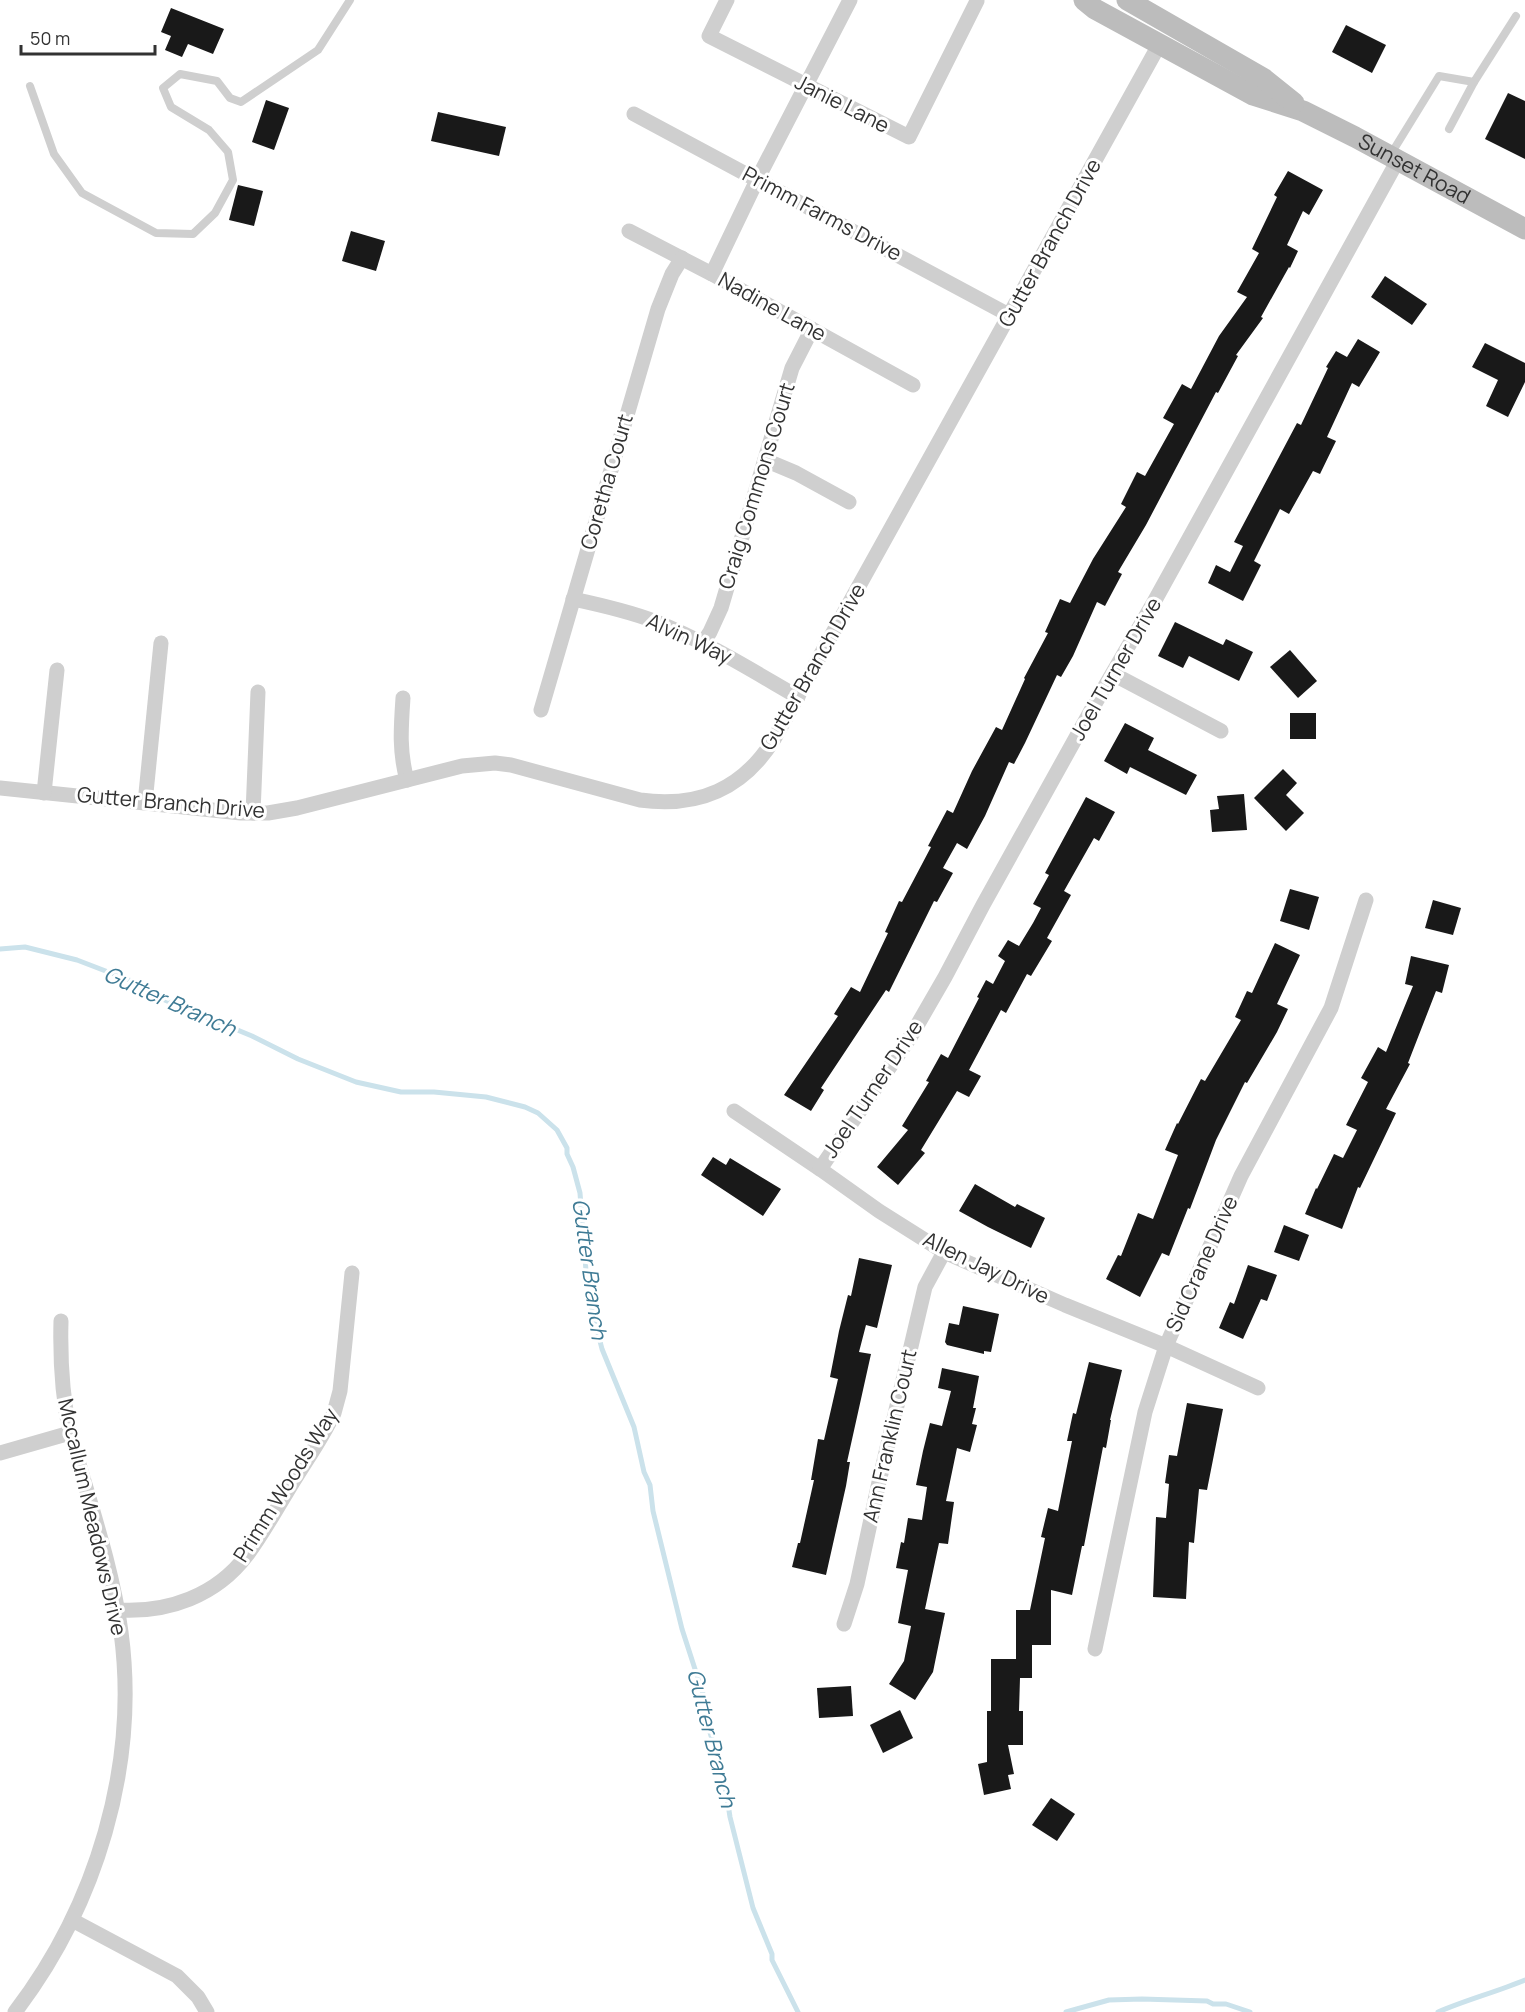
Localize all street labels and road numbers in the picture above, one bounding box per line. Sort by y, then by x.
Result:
street label: Janie Lane [791,67,894,139]
street label: Sunset Road [1354,126,1476,210]
street label: Gutter Branch Drive [991,153,1107,332]
street label: Primm Farms Drive [738,159,907,267]
street label: Nadine Lane [714,265,831,347]
street label: Craig Commons Court [711,379,801,592]
street label: Coretha Court [573,411,639,553]
street label: Gutter Branch Drive [753,578,871,755]
street label: Joel Turner Drive [1063,592,1167,745]
street label: Alvin Way [642,606,737,670]
street label: Gutter Branch Drive [76,780,266,824]
street label: Joel Turner Drive [816,1014,929,1163]
street label: Sid Crane Drive [1159,1191,1244,1336]
street label: Allen Jay Drive [919,1225,1054,1310]
street label: Ann Franklin Court [855,1346,923,1525]
street label: Mccallum Meadows Drive [52,1396,134,1638]
street label: Primm Woods Way [226,1402,344,1567]

